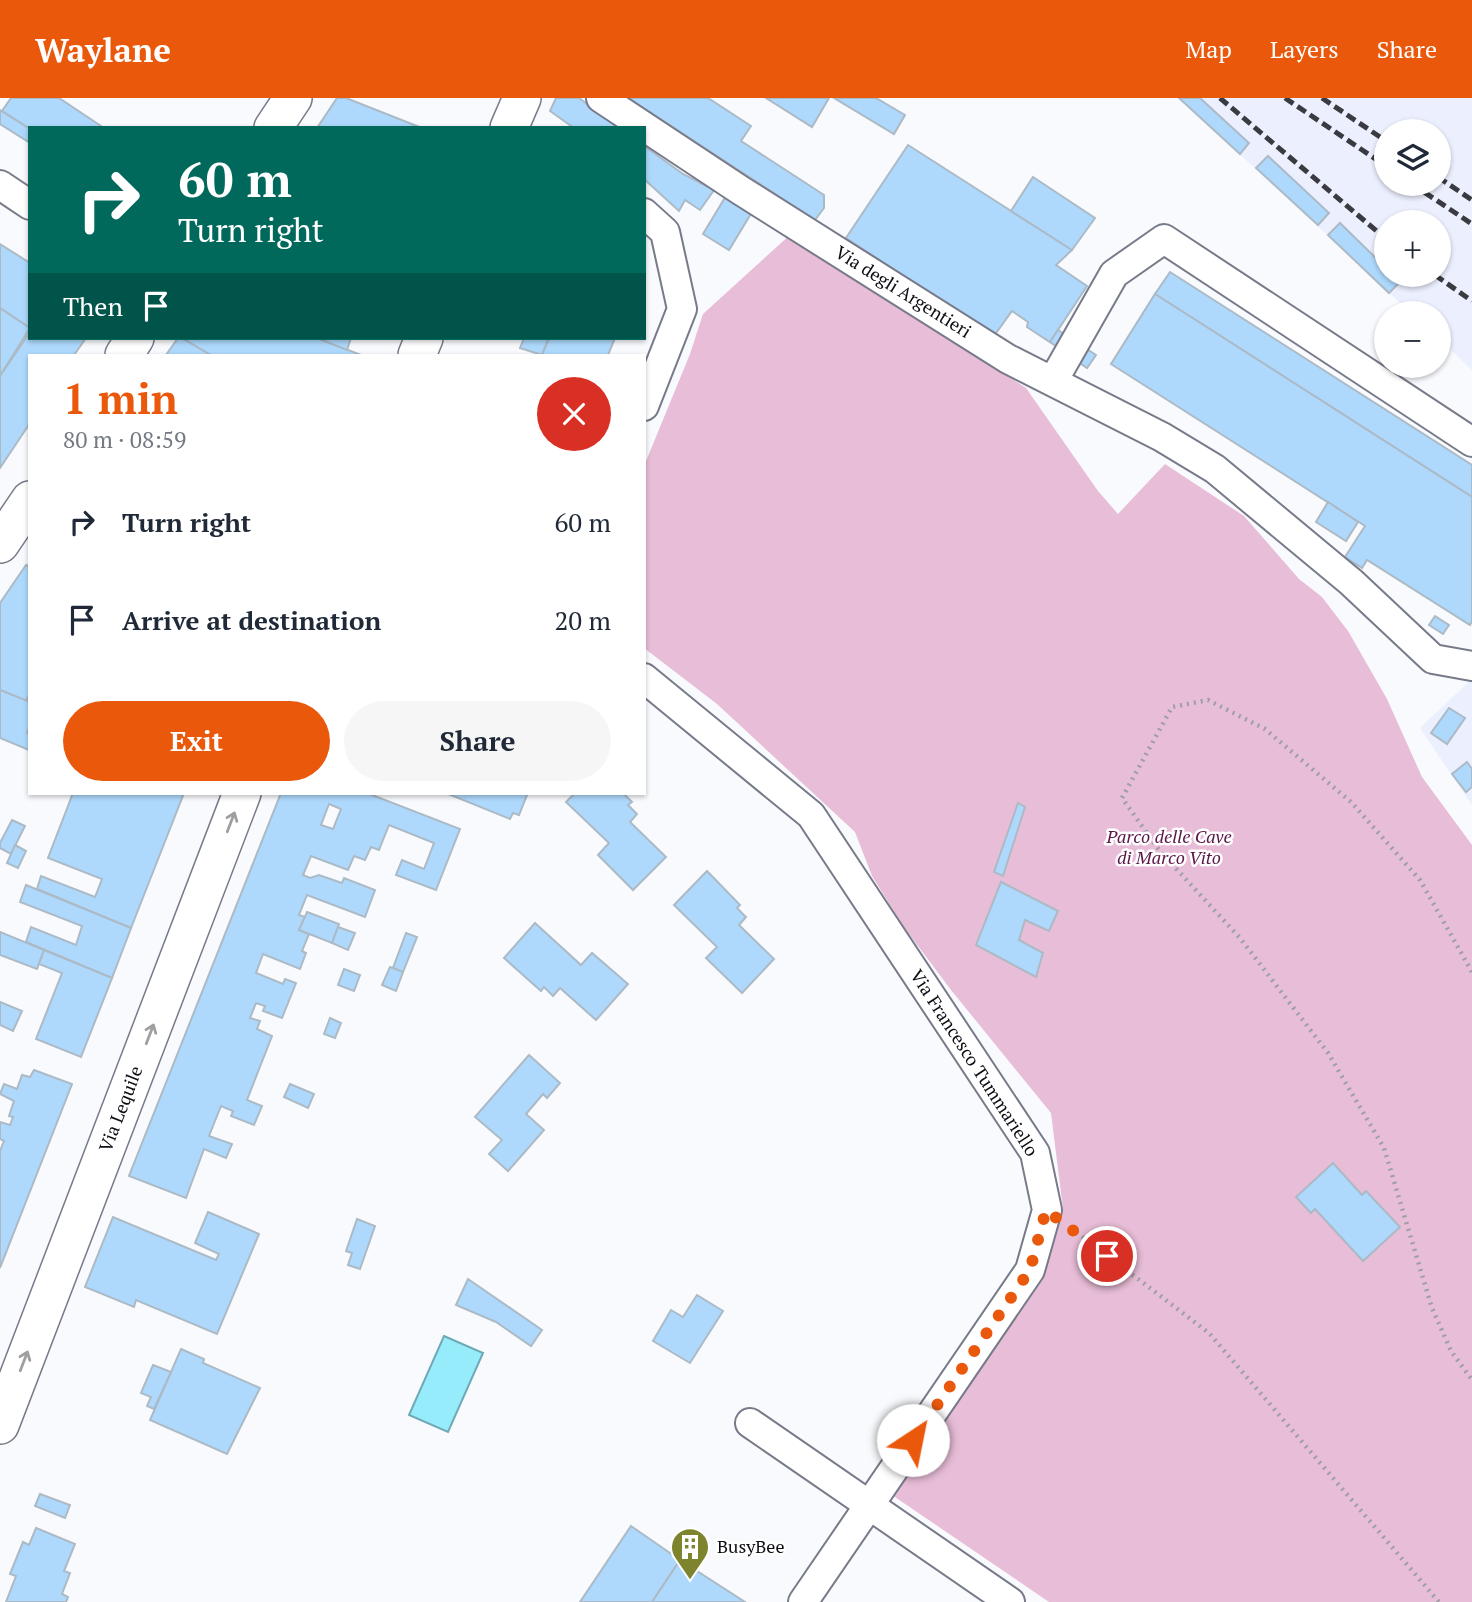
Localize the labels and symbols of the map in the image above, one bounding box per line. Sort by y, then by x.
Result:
street label: Via degli Argentieri [831,240,976,343]
one-way arrow [226,811,239,833]
park label: Parco delle Cave di Marco Vito [1105,824,1232,869]
street label: Via Francesco Tummariello [905,964,1044,1161]
one-way arrow [144,1024,157,1046]
street label: Via Lequile [93,1062,147,1155]
pin [1077,1226,1137,1286]
one-way arrow [19,1351,32,1373]
position arrow [876,1403,950,1477]
building icon: BusyBee [669,1526,711,1581]
place label: BusyBee [717,1534,784,1558]

